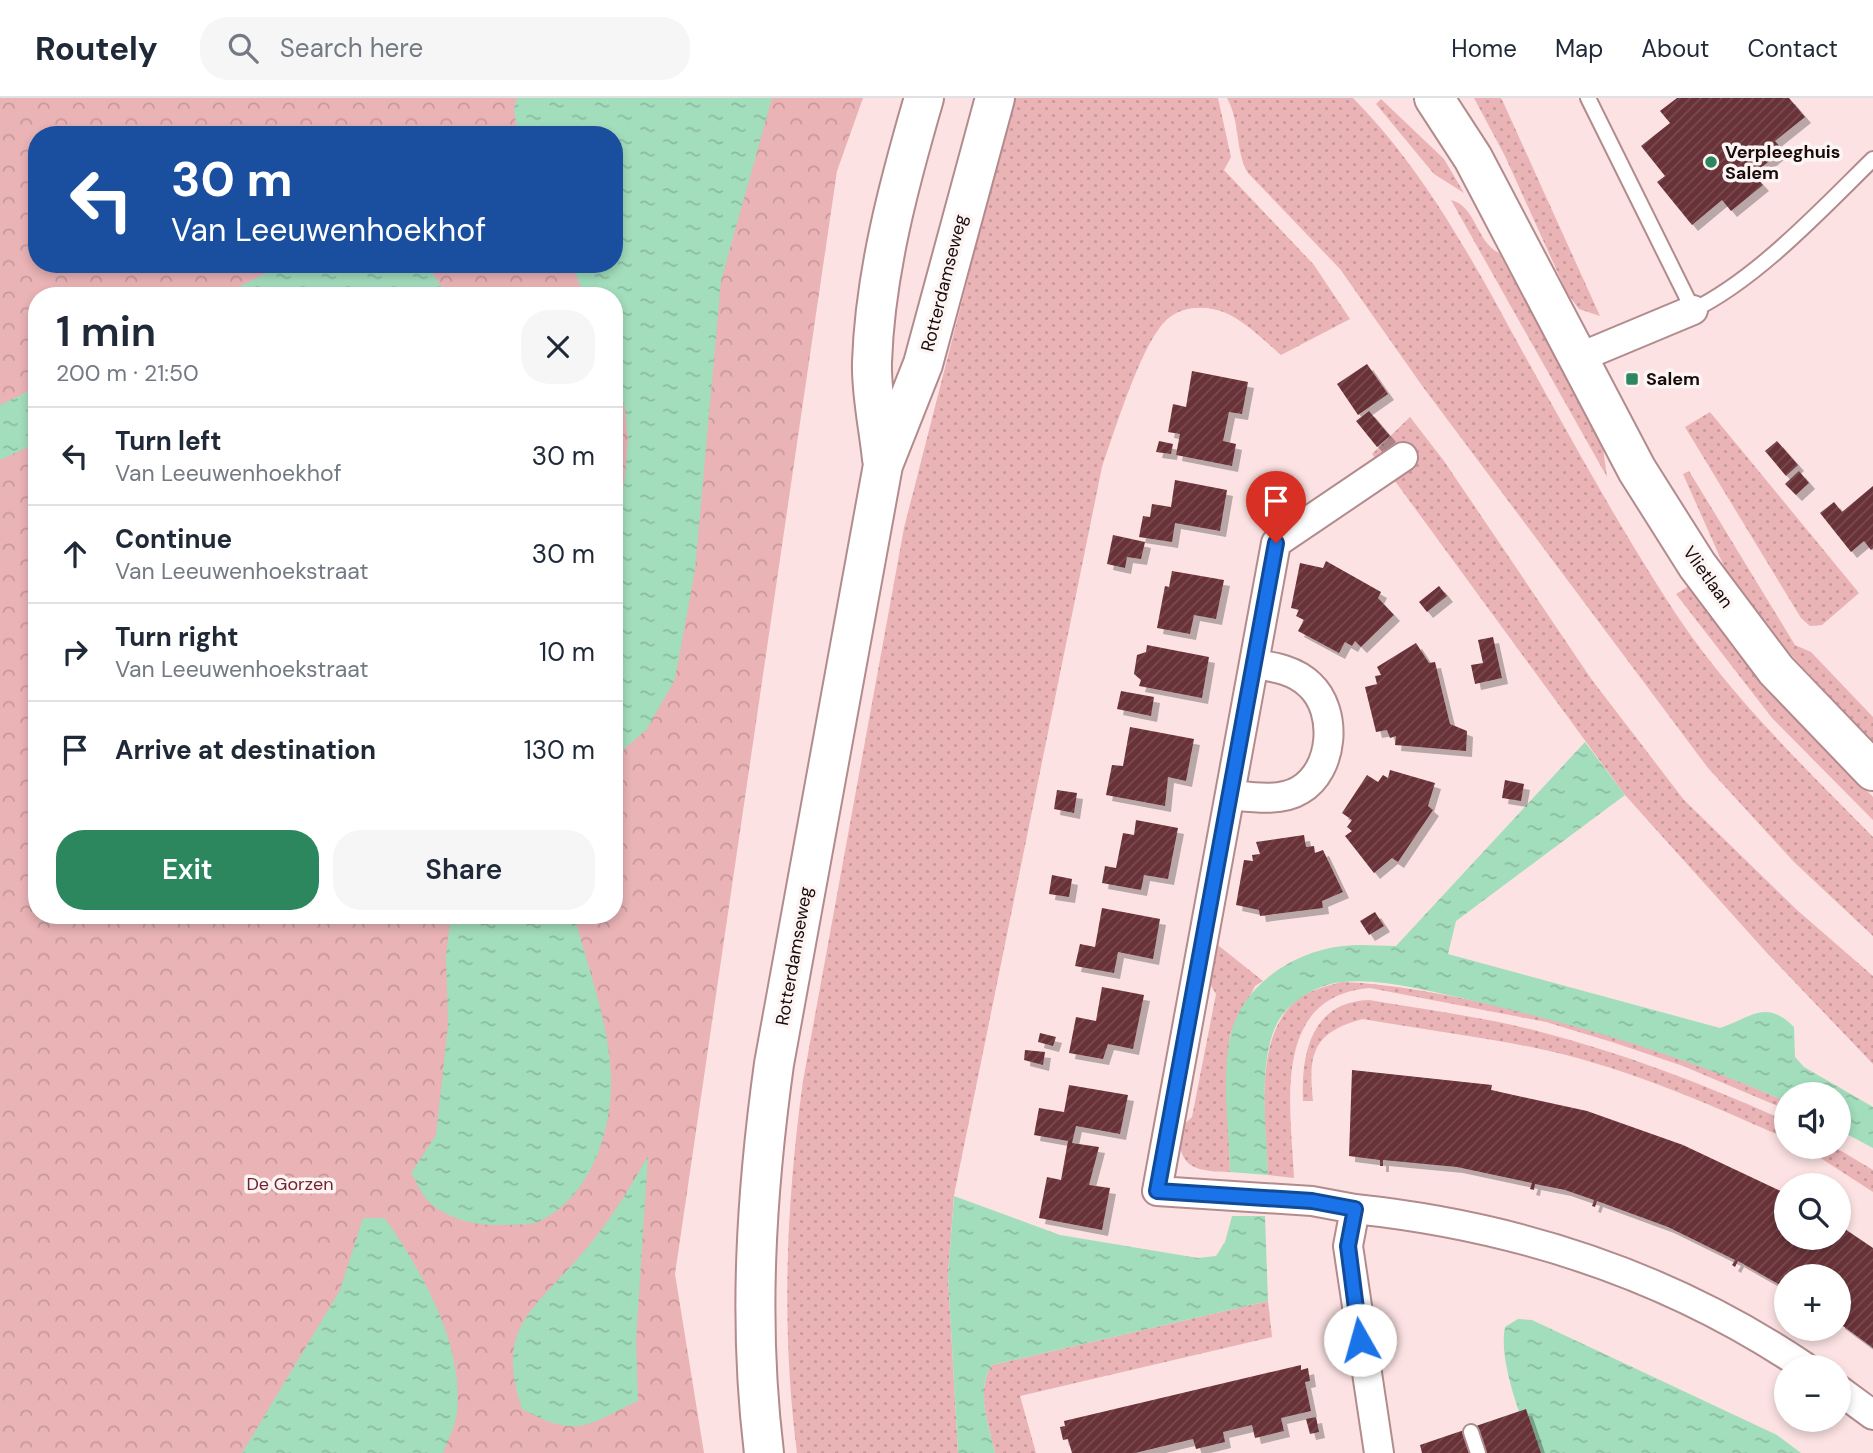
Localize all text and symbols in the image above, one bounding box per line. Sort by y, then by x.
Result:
search box [200,17,690,80]
text: Routely [35,27,158,70]
icon: search [224,29,262,67]
text: Search here [280,31,423,65]
text: Home [1451,33,1517,64]
text: Map [1555,33,1603,64]
text: About [1641,33,1710,64]
text: Contact [1748,33,1838,64]
place label: Verpleeghuis Salem [1725,140,1840,185]
text: 30 m [171,147,293,211]
icon: left [56,154,147,245]
marker: Verpleeghuis Salem [1703,154,1719,170]
text: Van Leeuwenhoekhof [171,209,486,251]
street label: Rotterdamseweg [915,212,973,354]
text: 1 min [56,304,156,359]
button: close [521,310,595,384]
text: 200 m · 21:50 [56,358,199,388]
place label: Salem [1646,367,1700,391]
marker: Salem [1624,371,1640,387]
text: Turn left [115,424,222,458]
icon: left [56,437,94,475]
text: 30 m [532,439,595,473]
text: Van Leeuwenhoekhof [115,458,341,488]
pin [1246,471,1306,543]
icon: arrive [1257,482,1295,520]
text: Continue [115,522,232,556]
icon: ahead [56,535,94,573]
text: 30 m [532,537,595,571]
street label: Vlietlaan [1677,541,1739,613]
text: Van Leeuwenhoekstraat [115,556,368,586]
text: Turn right [115,620,239,654]
icon: right [56,633,94,671]
text: 10 m [539,635,595,669]
text: Van Leeuwenhoekstraat [115,654,368,684]
icon: arrive [56,731,94,769]
text: Arrive at destination [115,733,376,767]
text: 130 m [524,733,595,767]
button: Exit [56,830,319,910]
button: Share [333,830,595,910]
street label: Rotterdamseweg [770,885,818,1027]
map controls [1774,1082,1851,1432]
button: sound [1774,1082,1851,1159]
park label: De Gorzen [246,1172,334,1196]
button: search [1774,1173,1851,1250]
button: + [1774,1264,1851,1341]
position arrow [1323,1303,1397,1377]
button: − [1774,1355,1851,1432]

